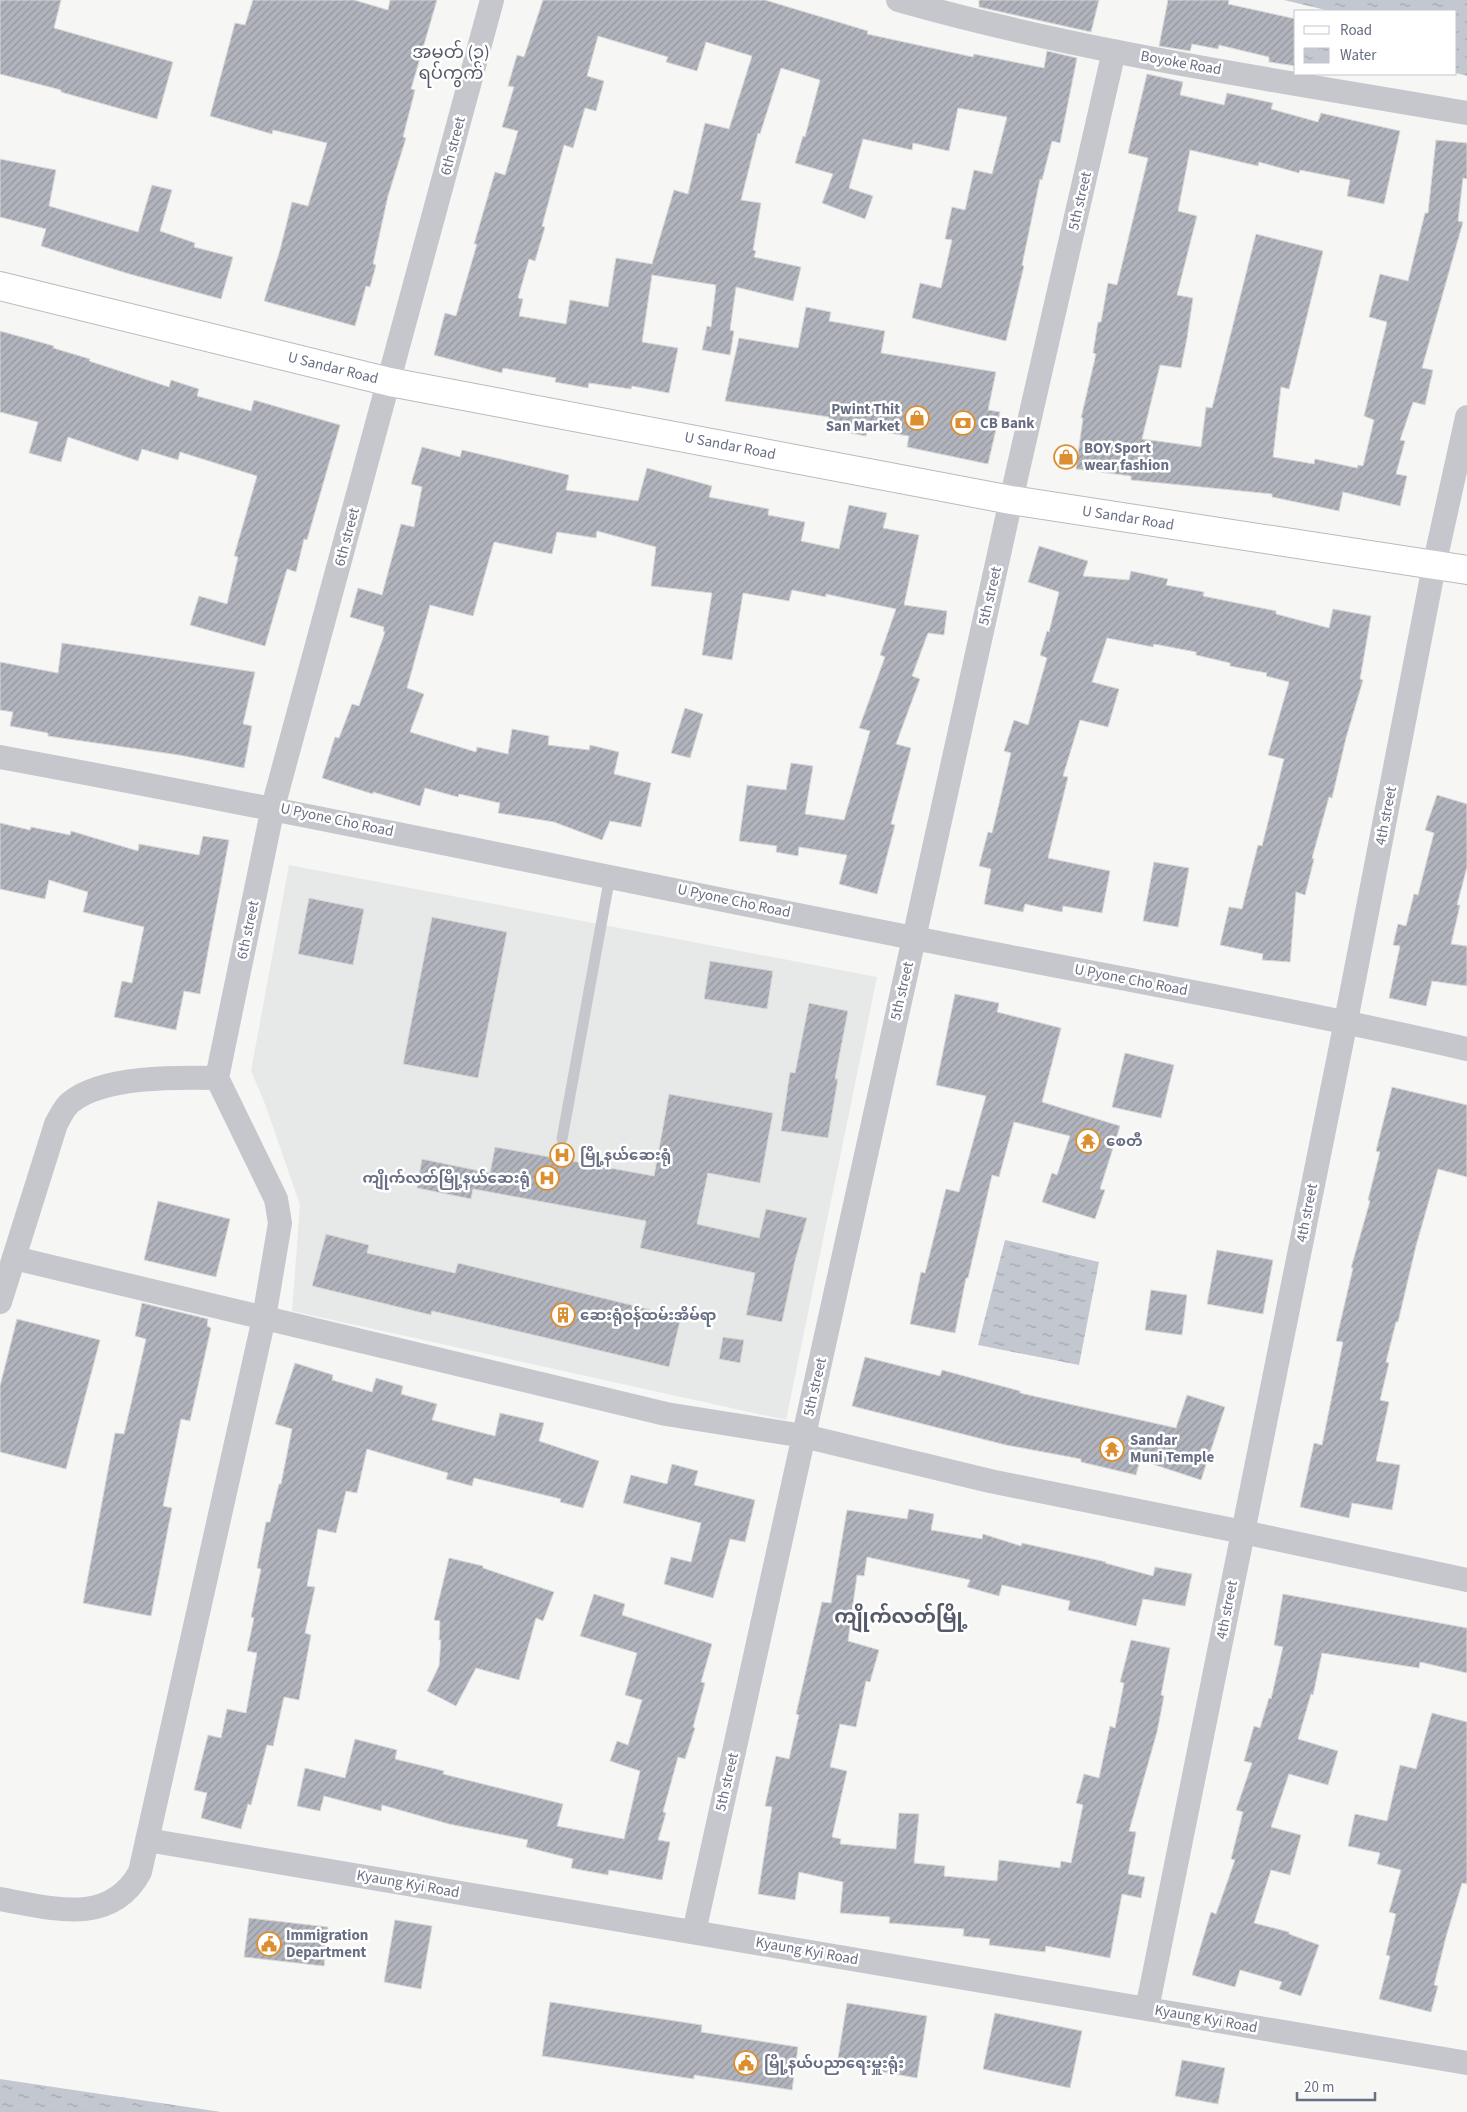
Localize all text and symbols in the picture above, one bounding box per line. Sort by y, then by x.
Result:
legend [1294,10,1457,75]
text: Road [1340,20,1372,41]
district label: အမှတ် (၃) ရပ်ကွက် [412,39,490,88]
text: Water [1340,45,1377,66]
street label: Boyoke Road [1139,46,1223,80]
street label: 6th street [435,114,471,178]
street label: 5th street [1063,170,1097,232]
street label: U Sandar Road [285,347,381,389]
place label: Pwint Thit San Market [826,399,900,437]
shop icon: Pwint Thit San Market [904,405,930,431]
bank icon: CB Bank [950,410,976,436]
place label: CB Bank [980,413,1035,434]
street label: U Sandar Road [682,427,778,465]
place label: BOY Sport wear fashion [1084,438,1169,476]
shop icon: BOY Sport wear fashion [1053,444,1079,470]
street label: U Sandar Road [1081,500,1175,536]
street label: 6th street [329,505,365,569]
street label: 5th street [973,565,1007,627]
street label: 4th street [1370,785,1402,847]
street label: U Pyone Cho Road [279,798,395,842]
street label: U Pyone Cho Road [676,879,792,923]
street label: 6th street [232,899,264,961]
street label: U Pyone Cho Road [1073,959,1189,1001]
street label: 5th street [885,960,919,1022]
temple icon: စေတီ [1075,1128,1101,1154]
place label: စေတီ [1106,1131,1143,1152]
hospital icon: မြို့နယ်ဆေးရုံ [549,1142,575,1168]
place label: မြို့နယ်ဆေးရုံ [580,1145,671,1167]
hospital icon: ကျိုက်လတ်မြို့နယ်ဆေးရုံ [534,1165,560,1191]
place label: ကျိုက်လတ်မြို့နယ်ဆေးရုံ [362,1168,530,1190]
street label: 4th street [1291,1182,1323,1244]
building icon: ဆေးရုံဝန်ထမ်းအိမ်ရာ [550,1302,576,1328]
place label: ဆေးရုံဝန်ထမ်းအိမ်ရာ [580,1305,716,1327]
street label: 5th street [798,1356,832,1418]
place label: Sandar Muni Temple [1130,1430,1214,1468]
temple icon: Sandar Muni Temple [1099,1436,1125,1462]
street label: 4th street [1211,1579,1243,1641]
district label: ကျိုက်လတ်မြို့ [834,1603,968,1633]
street label: 5th street [710,1751,744,1813]
street label: Kyaung Kyi Road [355,1865,461,1903]
place label: Immigration Department [286,1925,368,1963]
public building icon: Immigration Department [256,1931,282,1957]
street label: Kyaung Kyi Road [754,1932,860,1970]
street label: Kyaung Kyi Road [1153,2000,1259,2038]
public building icon: မြို့နယ်ပညာရေးမှူးရုံး [733,2050,759,2076]
place label: မြို့နယ်ပညာရေးမှူးရုံး [764,2053,904,2075]
scale bar [1297,2070,1374,2102]
text: 20 m [1304,2077,1334,2098]

